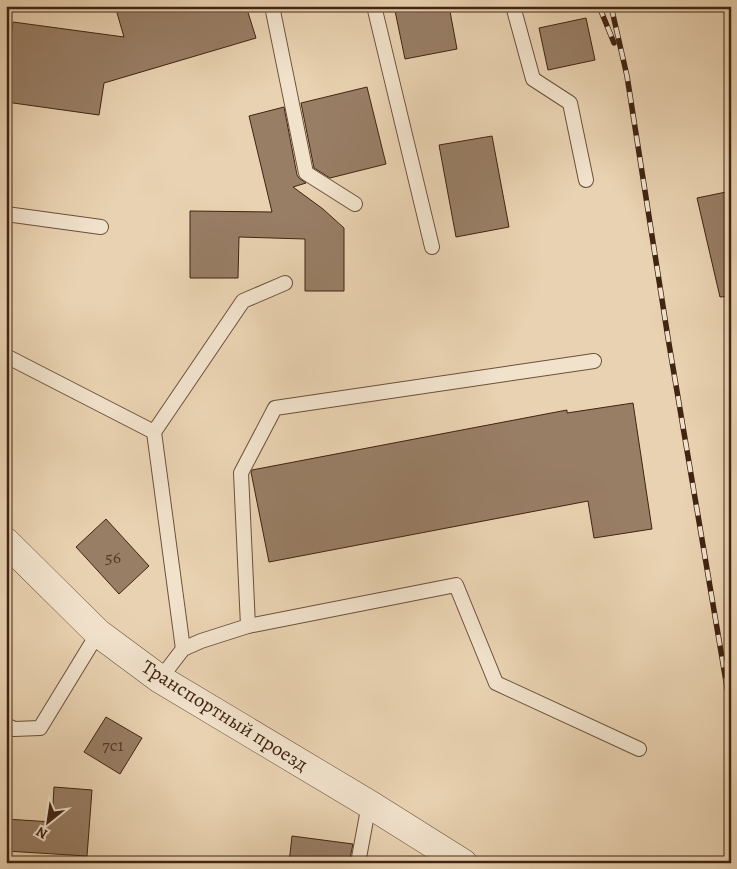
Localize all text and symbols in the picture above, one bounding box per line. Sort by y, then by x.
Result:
house number: 56 [105,545,121,569]
street label: Транспортный проезд [136,653,313,778]
house number: 7с1 [102,733,124,757]
north arrow [22,796,72,846]
text: N [33,822,51,844]

